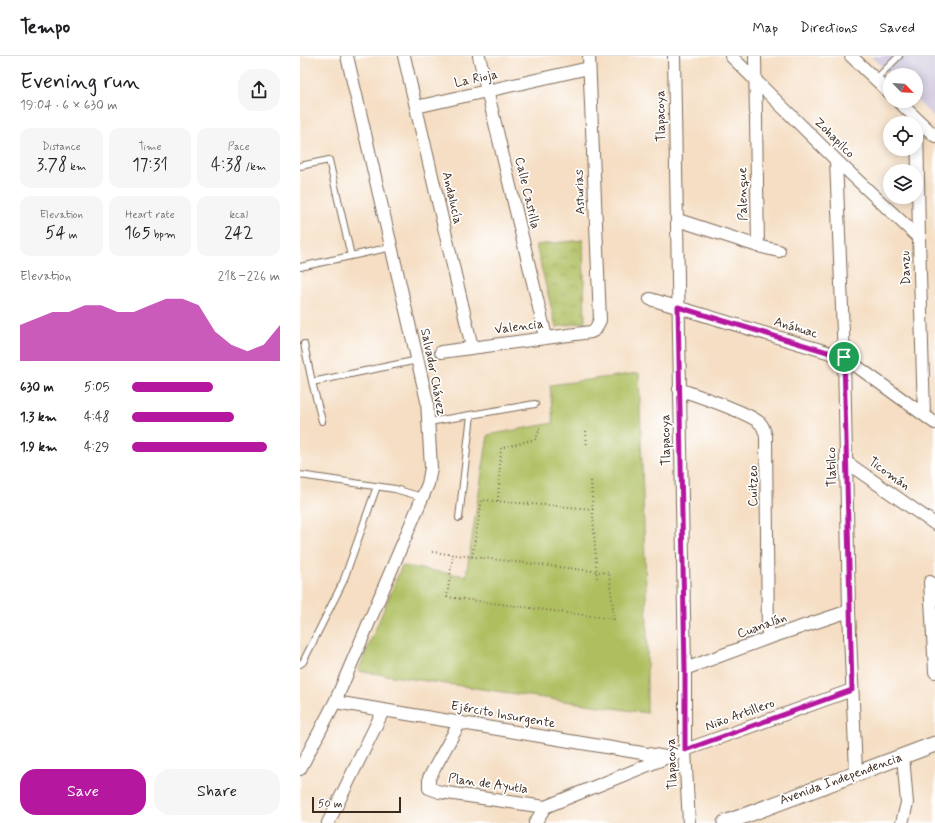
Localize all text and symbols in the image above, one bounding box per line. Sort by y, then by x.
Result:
text: Tempo [20,15,70,40]
text: Map [752,19,778,37]
text: Directions [800,19,858,37]
text: Saved [880,19,915,37]
street label: La Rioja [453,66,500,92]
text: Evening run [20,68,140,96]
north arrow [883,68,923,108]
map controls [883,68,923,204]
button: share [238,69,280,111]
street label: Tlapacoya [652,90,670,142]
text: 19:04 · 6 × 630 m [20,97,118,114]
street label: Zohapilco [810,114,858,162]
button: locate [883,116,923,156]
text: Distance [42,140,81,154]
text: Time [138,140,162,154]
text: Pace [228,140,250,154]
text: 3.78 [36,154,67,176]
text: 17:31 [132,154,168,176]
text: 4:38 [211,154,242,176]
street label: Calle Castilla [510,155,544,231]
text: km [67,160,86,174]
text: /km [242,160,266,174]
button: layers [883,164,923,204]
street label: Palenque [734,167,752,221]
street label: Asturias [571,169,589,215]
street label: Andalucía [438,170,466,226]
text: Elevation [40,208,83,222]
text: Heart rate [125,208,175,222]
text: kcal [229,208,248,222]
text: 54 [45,222,66,244]
text: 165 [124,222,151,244]
text: 242 [224,222,253,244]
text: m [66,228,77,242]
text: bpm [151,228,176,242]
street label: Danzu [897,250,915,285]
text: Elevation [20,268,71,285]
text: 218–226 m [218,268,280,285]
street label: Anáhuac [772,313,820,343]
street label: Valencia [494,316,545,338]
street label: Salvador Chávez [416,327,450,417]
pin [827,340,861,374]
icon: arrive [833,346,855,368]
text: 630 m [20,379,54,396]
text: 5:05 [84,379,109,396]
text: 1.3 km [20,409,57,426]
text: 4:48 [84,409,110,426]
street label: Tlapacoya [657,414,675,466]
text: 1.9 km [20,439,57,456]
text: 4:29 [84,439,109,456]
street label: Tlatilco [823,446,841,487]
street label: Ticomán [865,454,913,494]
street label: Cuitzeo [745,465,762,507]
street label: Cuanalán [735,609,789,643]
street label: Niño Artillero [703,695,777,735]
street label: Ejército Insurgente [449,697,557,733]
street label: Tlapacoya [663,738,681,790]
street label: Avenida Independencia [777,749,905,809]
button: Save [20,769,146,815]
button: Share [154,769,280,815]
street label: Plan de Ayutla [447,770,529,798]
scale bar [312,795,401,814]
text: 50 m [318,797,343,811]

